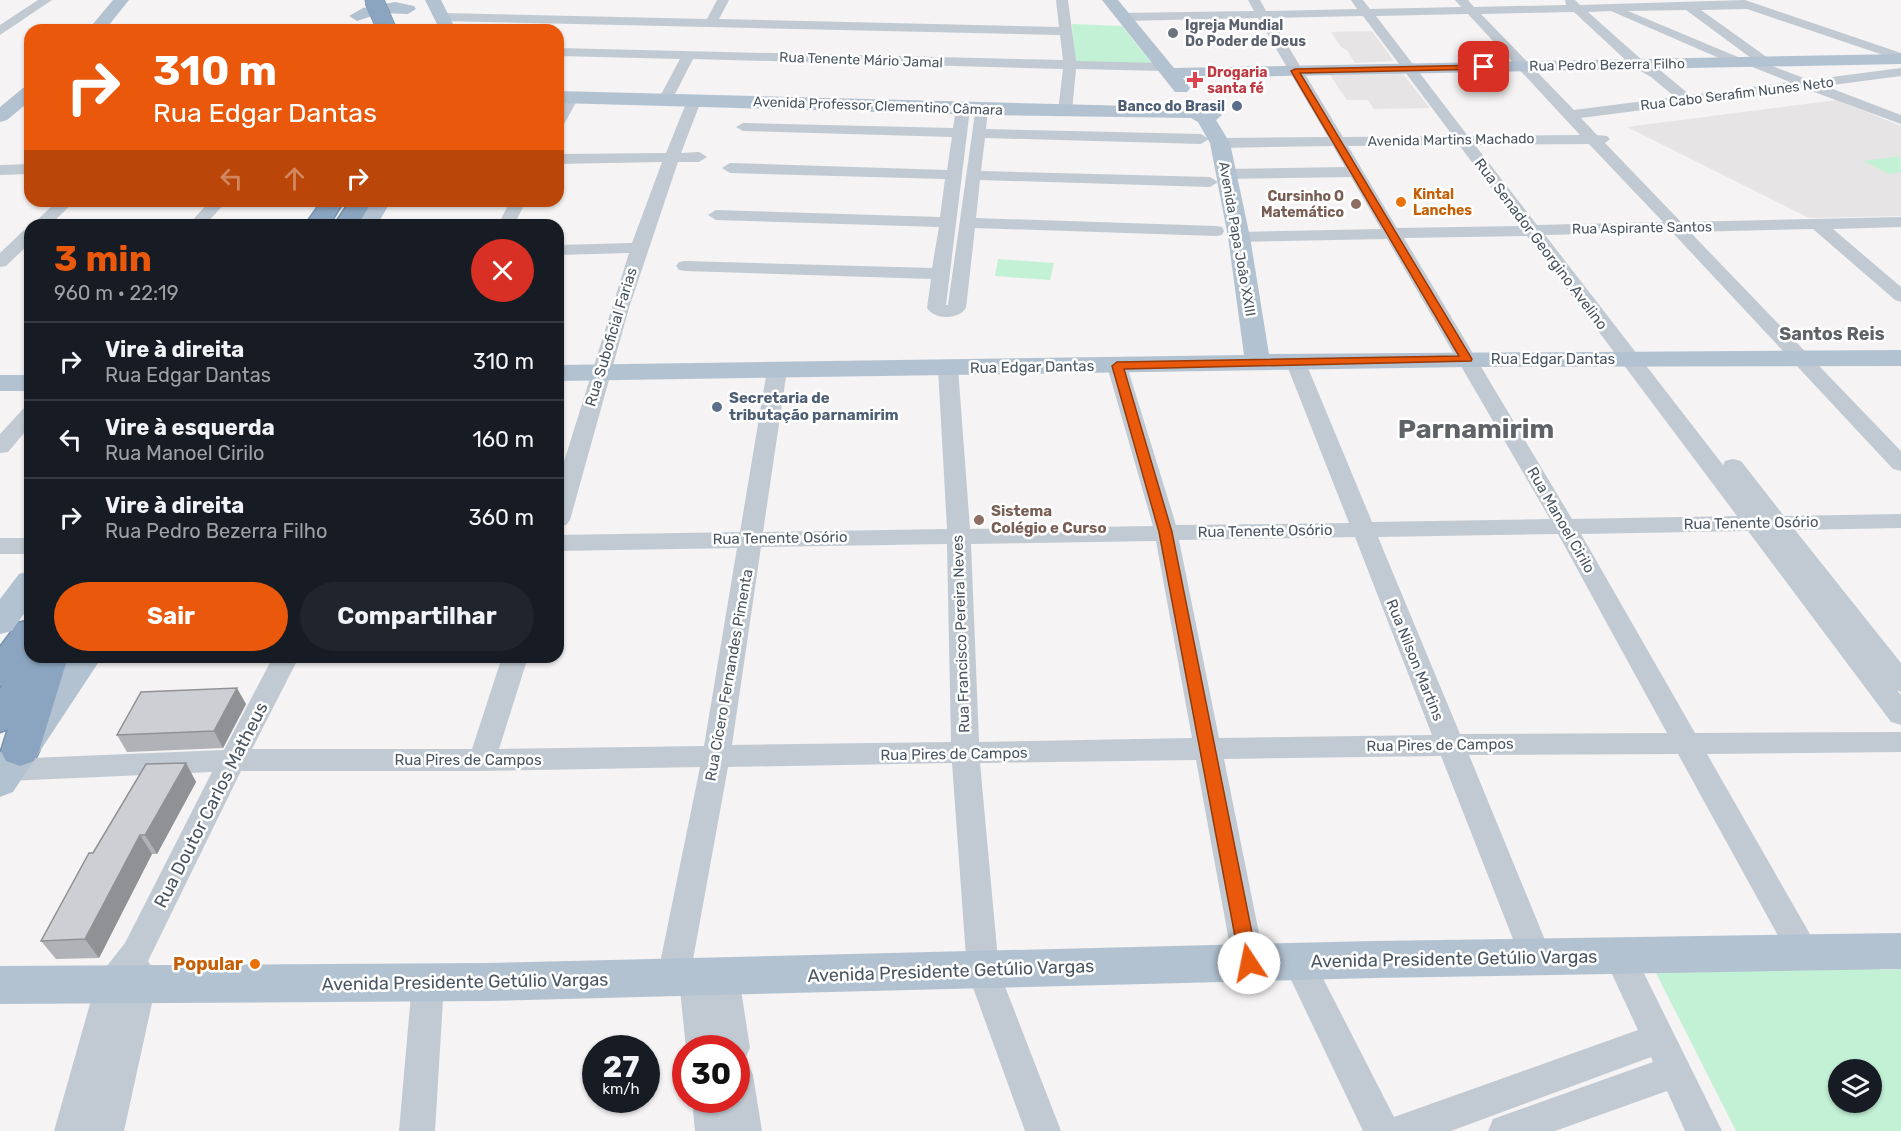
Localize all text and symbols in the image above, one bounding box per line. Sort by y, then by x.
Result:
place label: Igreja Mundial Do Poder de Deus [1185,17,1306,50]
marker: Igreja Mundial Do Poder de Deus [1166,26,1180,40]
pin [1458,41,1509,92]
text: 310 m [153,46,277,96]
icon: right [54,48,132,126]
street label: Rua Tenente Mário Jamal [779,49,943,71]
icon: arrive [1467,50,1500,83]
street label: Rua Pedro Bezerra Filho [1529,55,1685,75]
place label: Drogaria santa fé [1207,64,1268,97]
marker: Drogaria santa fé [1188,73,1202,87]
street label: Rua Cabo Serafim Nunes Neto [1639,74,1835,114]
street label: Avenida Professor Clementino Câmara [753,93,1003,119]
text: Rua Edgar Dantas [153,97,377,129]
place label: Banco do Brasil [1118,98,1225,115]
marker: Banco do Brasil [1230,99,1244,113]
street label: Avenida Martins Machado [1367,130,1535,150]
street label: Rua Senador Georgino Avelino [1471,155,1611,333]
street label: Avenida Papa João XXIII [1215,160,1259,318]
icon: left [215,162,248,195]
icon: ahead [278,162,311,195]
icon: right [341,162,374,195]
place label: Kintal Lanches [1413,186,1472,219]
place label: Cursinho O Matemático [1261,188,1344,221]
marker: Kintal Lanches [1394,195,1408,209]
marker: Cursinho O Matemático [1349,197,1363,211]
street label: Rua Aspirante Santos [1572,218,1712,238]
text: 3 min [54,237,152,280]
button: close [471,239,534,302]
street label: Rua Suboficial Farias [581,265,641,409]
text: 960 m · 22:19 [54,281,179,305]
district label: Santos Reis [1779,323,1885,345]
text: Vire à direita [105,336,244,363]
icon: right [54,345,87,378]
text: 310 m [473,348,534,375]
street label: Rua Edgar Dantas [1491,350,1616,368]
street label: Rua Edgar Dantas [970,357,1095,377]
text: Rua Edgar Dantas [105,363,271,387]
place label: Secretaria de tributação parnamirim [729,389,899,424]
marker: Secretaria de tributação parnamirim [710,400,724,414]
district label: Parnamirim [1398,413,1554,445]
text: Vire à esquerda [105,414,275,441]
icon: left [54,423,87,456]
text: 160 m [472,426,534,453]
text: Rua Manoel Cirilo [105,441,265,465]
street label: Rua Manoel Cirilo [1523,464,1599,576]
text: Vire à direita [105,492,244,519]
icon: right [54,501,87,534]
place label: Sistema Colégio e Curso [991,502,1107,537]
text: 360 m [469,504,534,531]
marker: Sistema Colégio e Curso [972,513,986,527]
street label: Rua Tenente Osório [1683,513,1819,533]
text: Rua Pedro Bezerra Filho [105,519,327,543]
street label: Rua Tenente Osório [1197,521,1333,541]
street label: Rua Tenente Osório [712,528,848,548]
street label: Rua Francisco Pereira Neves [949,534,973,733]
street label: Rua Cícero Fernandes Pimenta [701,568,757,782]
button: Sair [54,582,288,651]
button: Compartilhar [300,582,534,651]
street label: Rua Nilson Martins [1382,597,1448,724]
street label: Rua Doutor Carlos Matheus [149,698,273,912]
street label: Rua Pires de Campos [1366,735,1514,755]
street label: Rua Pires de Campos [880,744,1028,764]
street label: Rua Pires de Campos [394,751,542,769]
position arrow [1217,931,1281,995]
street label: Avenida Presidente Getúlio Vargas [1310,945,1598,973]
place label: Popular [173,953,243,975]
street label: Avenida Presidente Getúlio Vargas [807,955,1095,987]
marker: Popular [248,957,262,971]
street label: Avenida Presidente Getúlio Vargas [321,968,609,996]
speed limit sign: 30 [672,1035,750,1113]
text: 27 [603,1049,639,1085]
map controls [1828,1059,1882,1113]
button: layers [1828,1059,1882,1113]
text: km/h [602,1080,640,1098]

